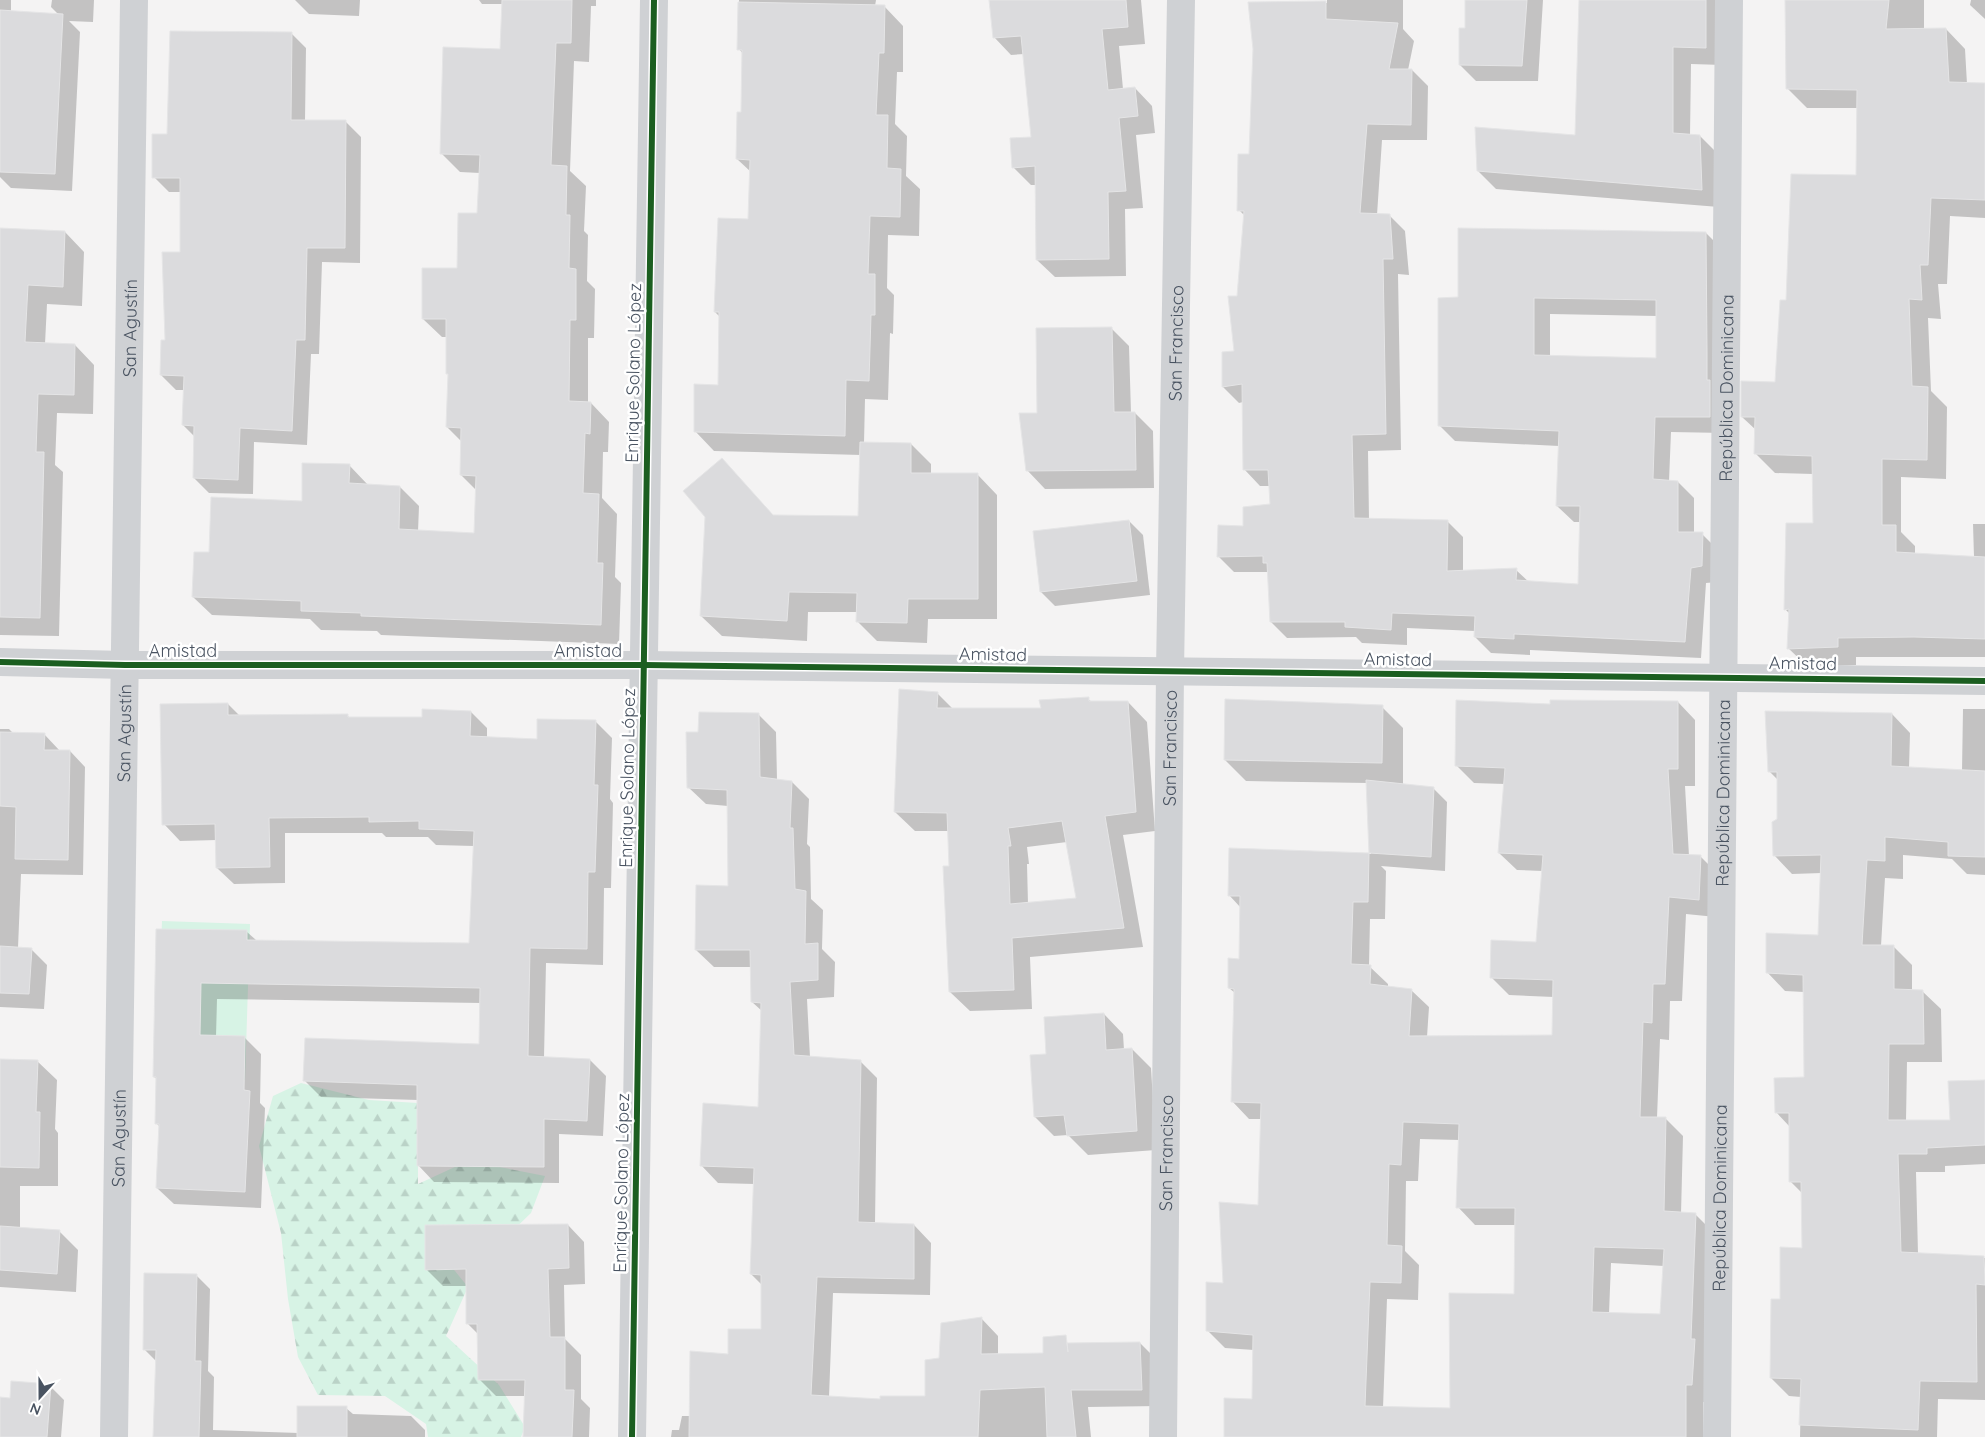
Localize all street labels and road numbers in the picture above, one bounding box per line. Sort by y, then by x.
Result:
street label: San Agustín [117,279,142,377]
street label: Enrique Solano López [620,283,646,463]
street label: San Francisco [1163,285,1188,401]
street label: República Dominicana [1713,294,1738,482]
street label: Amistad [149,639,217,662]
street label: Amistad [554,639,622,662]
street label: Amistad [959,642,1027,666]
street label: Amistad [1364,647,1432,671]
street label: Amistad [1769,651,1837,675]
street label: San Agustín [112,684,136,782]
street label: Enrique Solano López [614,688,640,868]
street label: San Francisco [1157,690,1181,806]
street label: República Dominicana [1710,699,1735,887]
street label: San Agustín [106,1089,130,1187]
street label: Enrique Solano López [608,1093,634,1273]
street label: San Francisco [1154,1095,1178,1211]
street label: República Dominicana [1707,1104,1731,1292]

